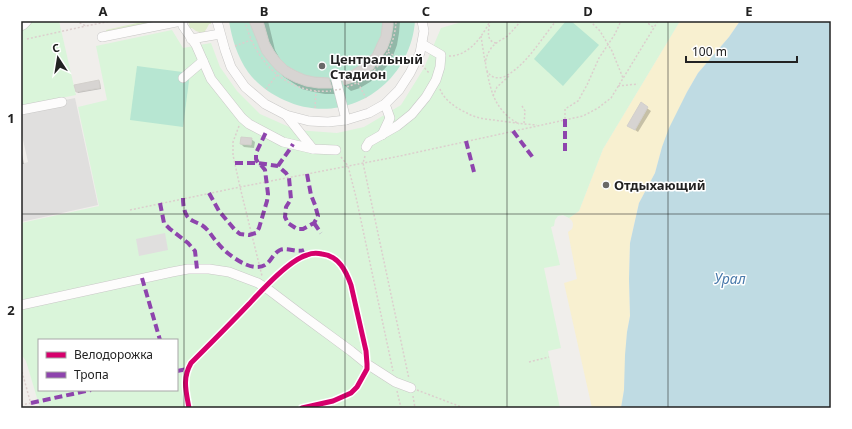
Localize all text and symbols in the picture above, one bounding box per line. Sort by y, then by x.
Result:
text: A [99,2,108,20]
text: B [260,2,268,20]
text: C [422,2,430,20]
text: D [583,2,593,20]
text: E [745,2,753,20]
north arrow [38,38,78,78]
scale bar [686,38,797,64]
text: С [51,40,61,56]
text: 100 m [692,43,727,60]
place label: Центральный Стадион [330,50,423,83]
marker: Центральный Стадион [317,61,327,71]
text: 1 [7,109,15,127]
place label: Отдыхающий [614,176,706,194]
marker: Отдыхающий [601,180,611,190]
water label: Урал [714,269,746,288]
text: 2 [7,301,15,319]
legend [38,339,178,391]
text: Велодорожка [74,346,153,363]
text: Тропа [74,366,109,383]

